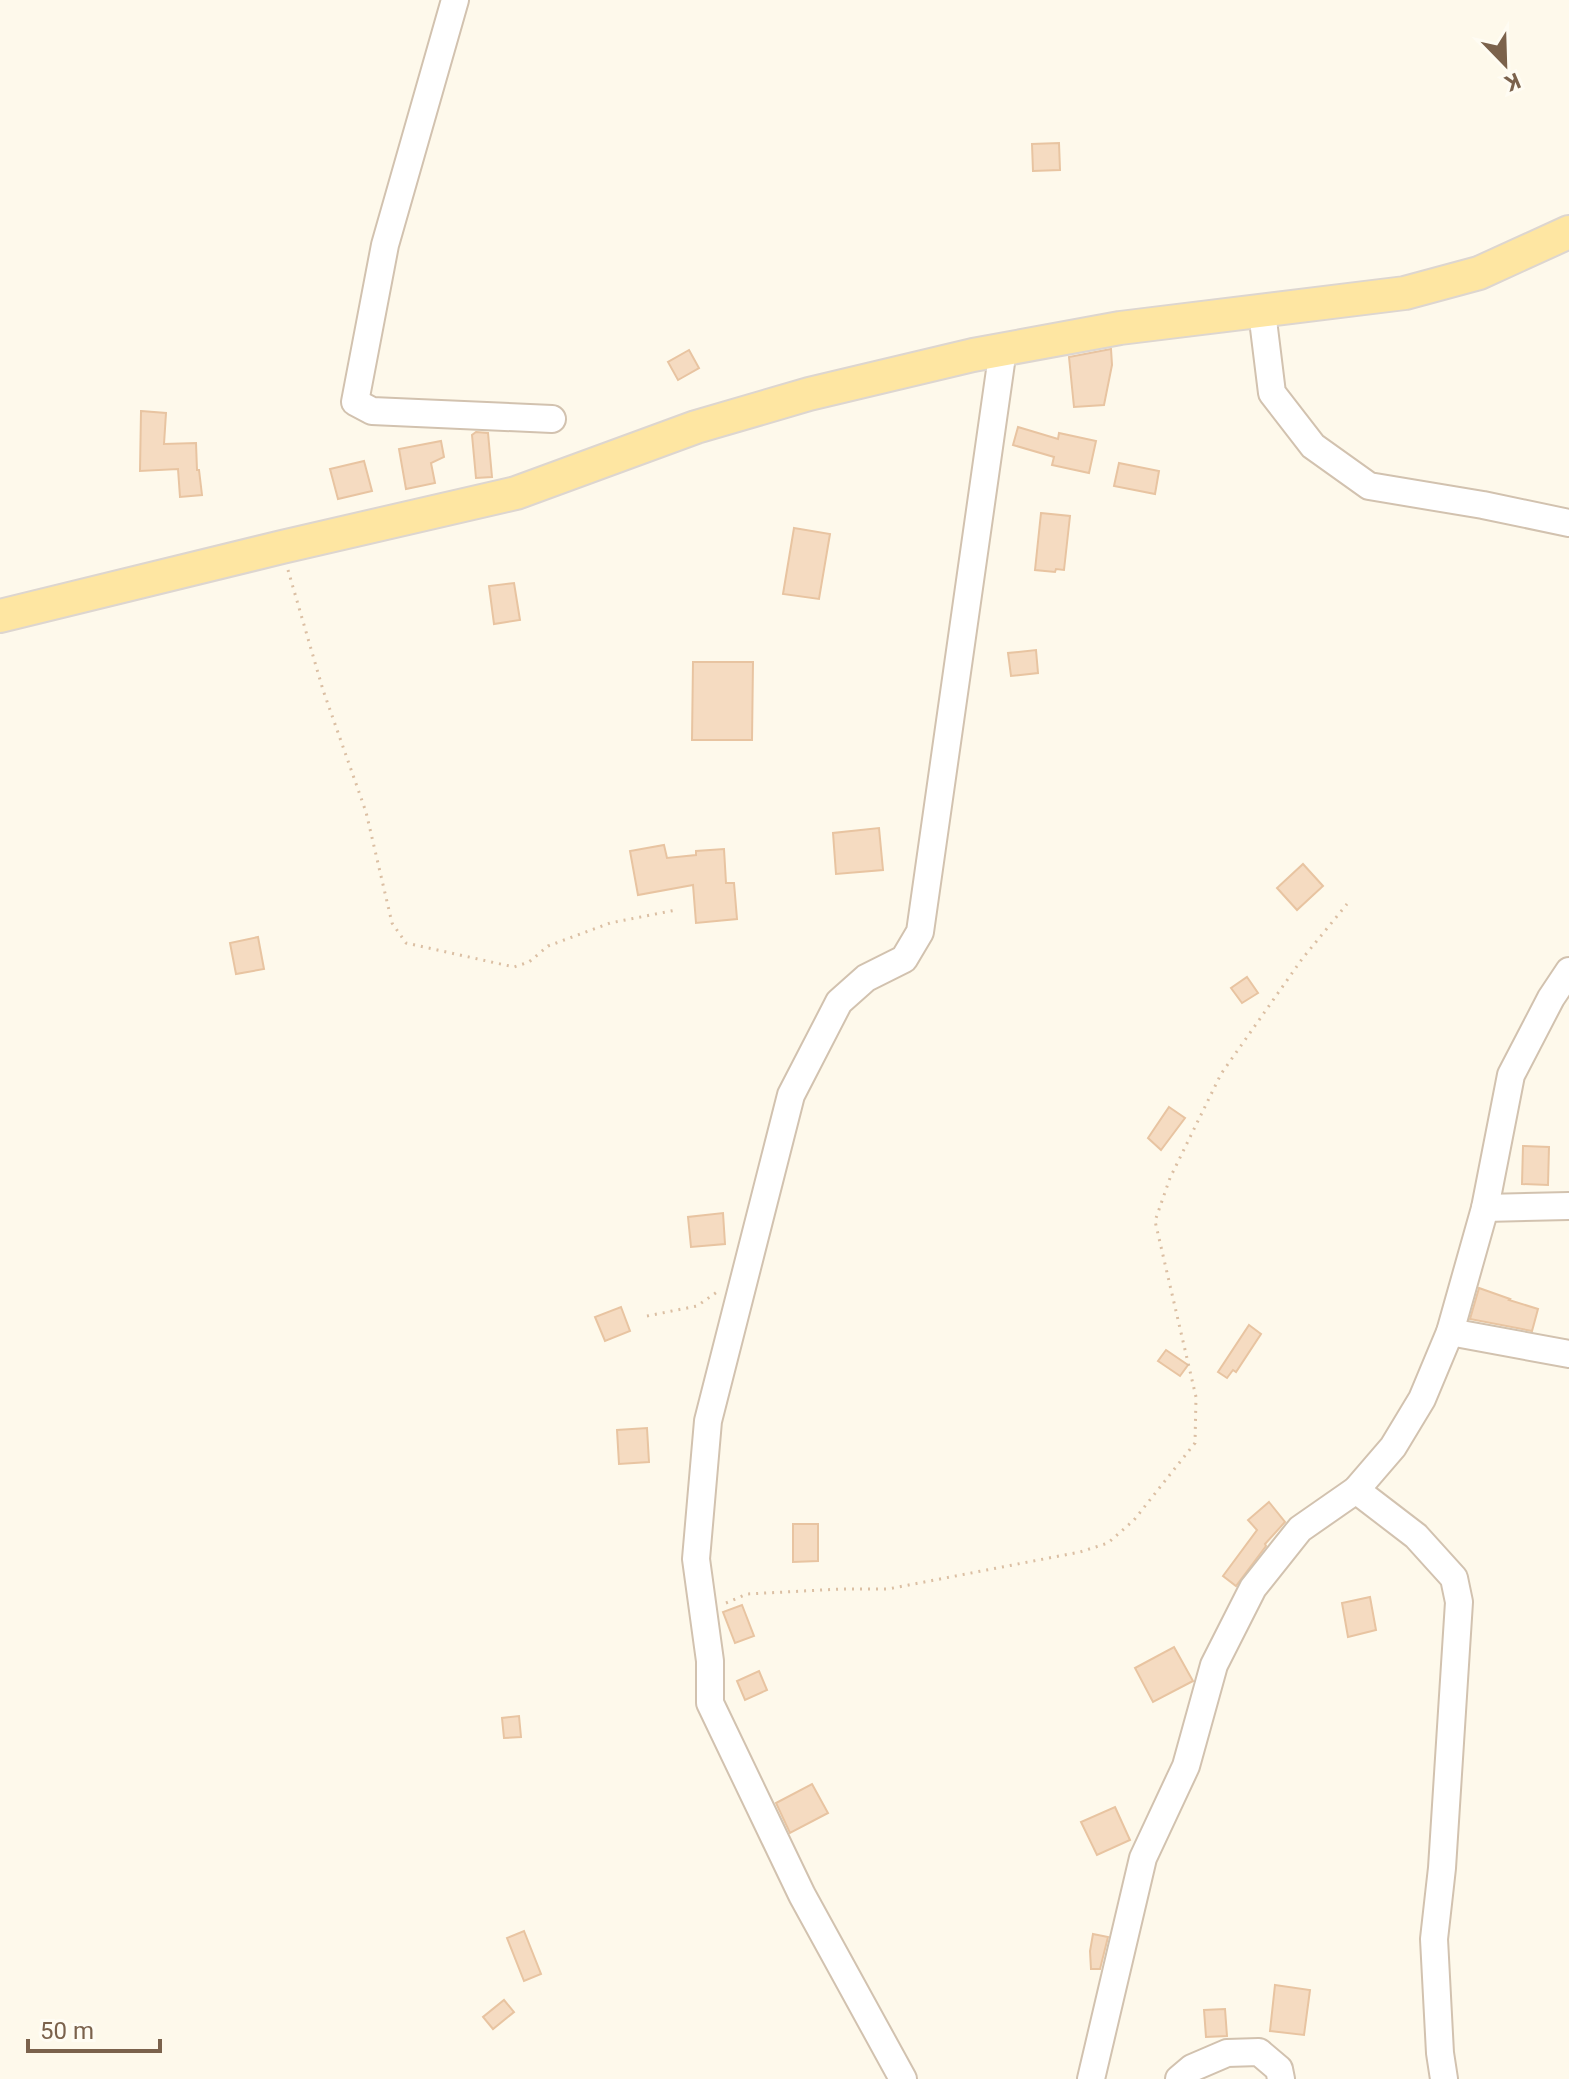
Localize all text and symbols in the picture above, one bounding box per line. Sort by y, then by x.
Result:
north arrow [1465,24,1545,104]
text: K [1500,68,1524,97]
scale bar [28,2003,160,2053]
text: 50 m [40,2017,94,2045]

